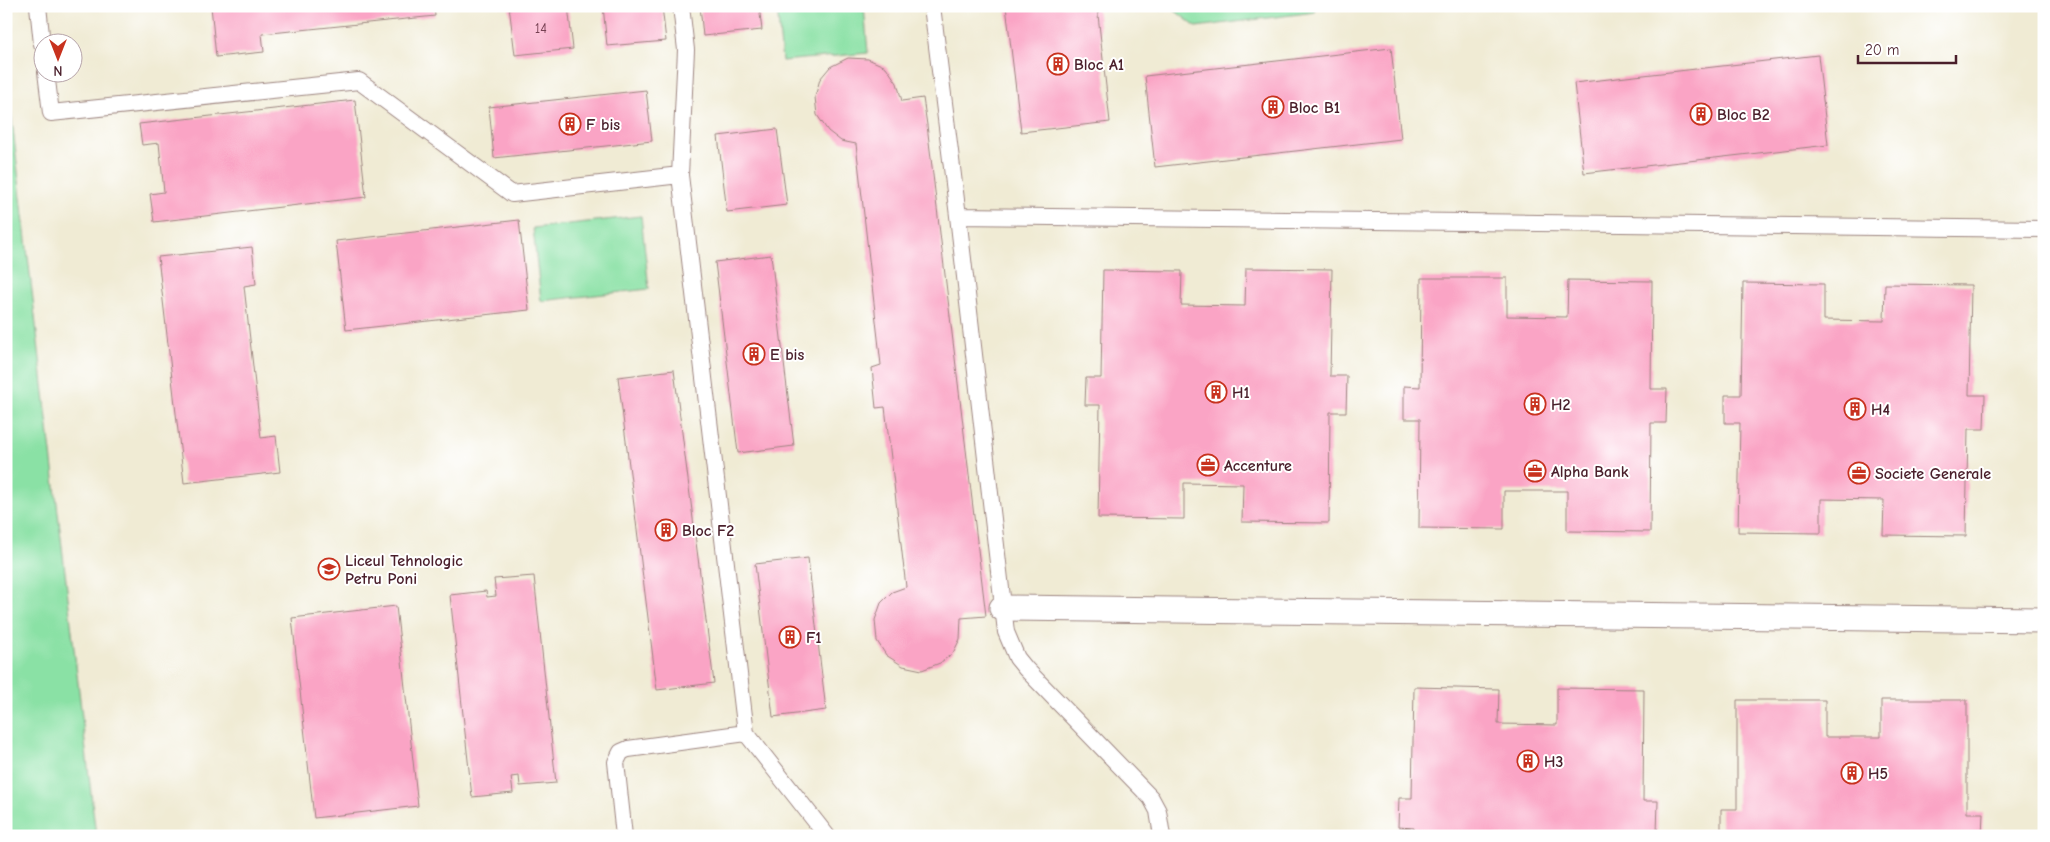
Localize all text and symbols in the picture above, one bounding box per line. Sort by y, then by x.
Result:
house number: 14 [535,20,547,37]
north arrow [32,32,82,82]
scale bar [1858,32,1955,64]
text: 20 m [1865,41,1899,59]
building icon: Bloc A1 [1046,52,1070,76]
place label: Bloc A1 [1074,56,1124,74]
text: N [53,62,63,79]
building icon: Bloc B1 [1261,95,1285,119]
place label: Bloc B1 [1289,99,1340,117]
building icon: Bloc B2 [1689,102,1713,126]
place label: Bloc B2 [1717,106,1770,124]
building icon: F bis [558,112,582,136]
place label: F bis [586,116,620,134]
building icon: E bis [742,342,766,366]
place label: E bis [770,346,804,364]
building icon: H1 [1204,380,1228,404]
place label: H1 [1232,384,1250,402]
building icon: H2 [1523,392,1547,416]
place label: H2 [1551,396,1570,414]
building icon: H4 [1843,397,1867,421]
place label: H4 [1871,401,1890,419]
office icon: Accenture [1196,453,1220,477]
place label: Accenture [1224,457,1292,475]
office icon: Alpha Bank [1523,459,1547,483]
office icon: Societe Generale [1847,461,1871,485]
place label: Alpha Bank [1551,463,1629,481]
place label: Societe Generale [1875,465,1991,483]
building icon: Bloc F2 [654,518,678,542]
place label: Bloc F2 [682,522,734,540]
place label: Liceul Tehnologic Petru Poni [345,552,463,588]
school or university icon: Liceul Tehnologic Petru Poni [317,557,341,581]
building icon: F1 [778,625,802,649]
place label: F1 [806,629,822,647]
building icon: H3 [1516,749,1540,773]
place label: H3 [1544,753,1563,771]
building icon: H5 [1840,761,1864,785]
place label: H5 [1868,765,1888,783]

